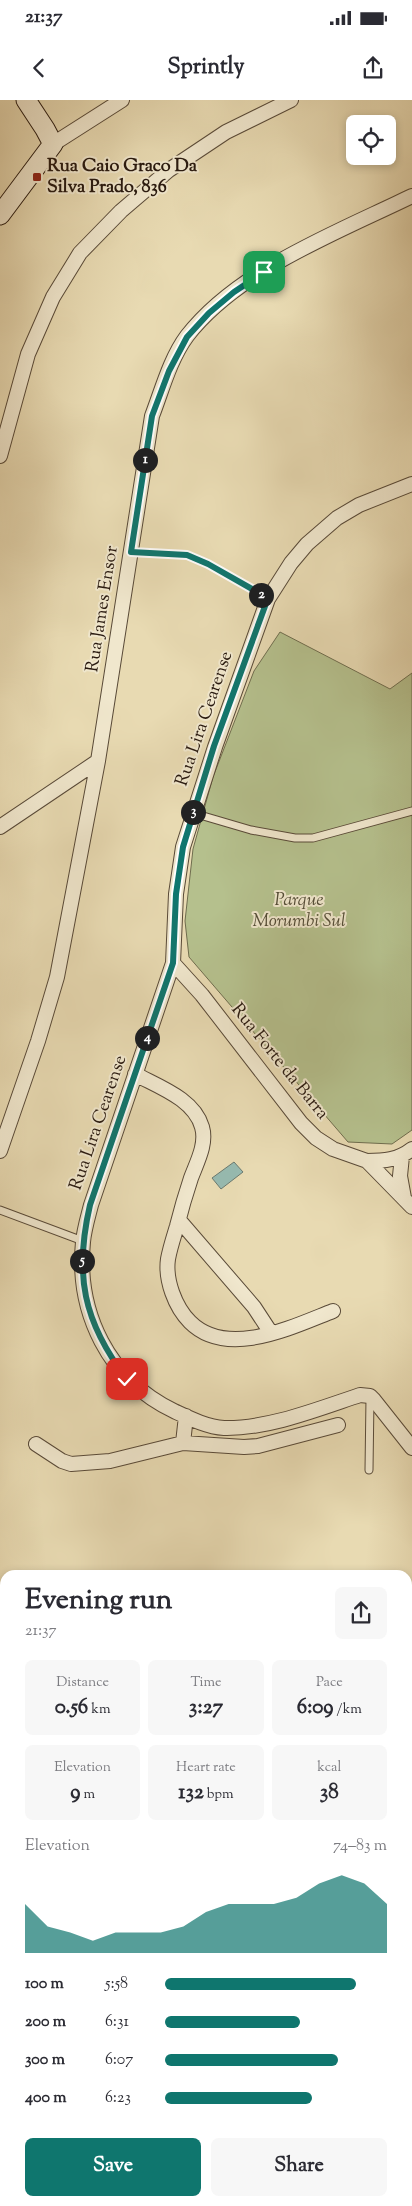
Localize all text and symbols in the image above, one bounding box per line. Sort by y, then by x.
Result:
text: 21:37 [25,4,63,31]
text: Sprintly [167,52,245,84]
icon: back [25,54,53,82]
icon: share [359,54,387,82]
map controls [346,115,396,165]
button: locate [346,115,396,165]
place label: Rua Caio Graco Da Silva Prado, 836 [47,154,198,201]
marker: Rua Caio Graco Da Silva Prado, 836 [31,171,43,183]
pin [243,251,285,293]
icon: arrive [250,258,278,286]
pin: 1 [132,448,158,472]
text: 1 [143,450,148,470]
street label: Rua James Ensor [80,544,126,674]
pin: 2 [248,582,274,608]
text: 2 [258,585,265,605]
street label: Rua Lira Cearense [170,648,240,790]
pin: 3 [180,800,206,824]
text: 3 [191,802,196,822]
park label: Parque Morumbi Sul [252,888,346,935]
street label: Rua Forte da Barra [224,998,334,1126]
pin: 4 [134,1026,160,1050]
text: 4 [144,1028,151,1048]
street label: Rua Lira Cearense [64,1052,134,1194]
pin: 5 [70,1248,94,1274]
text: 5 [80,1251,85,1271]
pin [106,1358,148,1400]
icon: check [113,1365,141,1393]
text: Evening run [25,1581,172,1621]
button: share [335,1587,387,1639]
text: 21:37 [25,1620,57,1643]
text: Distance [56,1673,109,1693]
text: Time [190,1673,222,1693]
text: Pace [316,1673,343,1693]
text: 0.56 [55,1693,88,1723]
text: 3:27 [189,1693,223,1723]
text: 6:09 [297,1693,334,1723]
text: km [88,1700,110,1720]
text: /km [334,1700,362,1720]
text: Elevation [54,1758,111,1778]
text: Heart rate [176,1758,236,1778]
text: kcal [317,1758,341,1778]
text: 9 [70,1778,80,1808]
text: 132 [178,1778,204,1808]
text: 38 [320,1778,339,1808]
text: m [80,1785,95,1805]
text: bpm [204,1785,234,1805]
text: Elevation [25,1835,90,1858]
text: 74–83 m [333,1835,387,1858]
text: 100 m [25,1973,64,1996]
text: 5:58 [105,1973,128,1996]
text: 200 m [25,2011,66,2034]
text: 6:31 [105,2011,129,2034]
text: 300 m [25,2049,65,2072]
text: 6:07 [105,2049,133,2072]
text: 400 m [25,2087,67,2110]
text: 6:23 [105,2087,131,2110]
button: Save [25,2138,201,2196]
button: Share [211,2138,387,2196]

